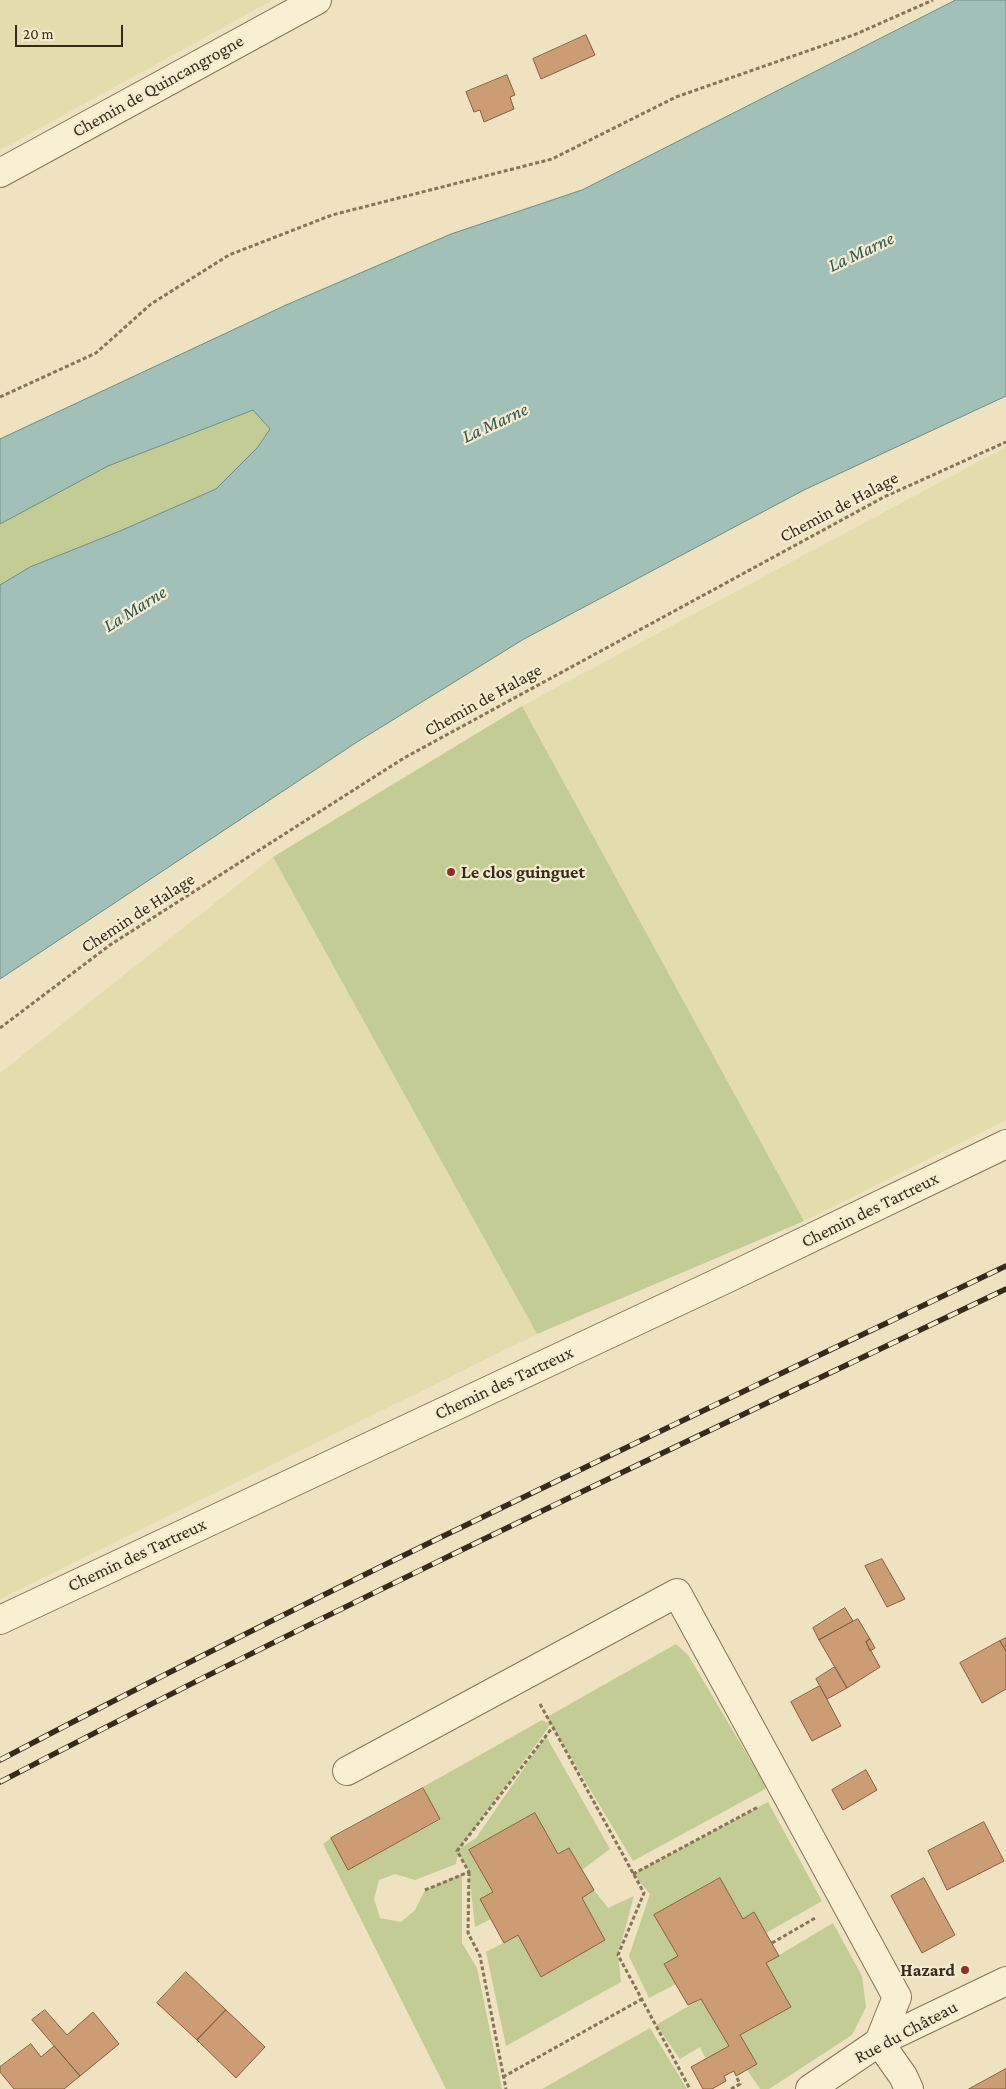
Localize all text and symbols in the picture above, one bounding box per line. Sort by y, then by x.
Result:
scale bar [18,15,125,47]
text: 20 m [23,26,54,42]
street label: Chemin de Quincangrogne [69,30,247,142]
water label: La Marne [824,227,898,277]
water label: La Marne [458,398,532,448]
street label: Chemin de Halage [776,467,902,547]
water label: La Marne [99,581,171,637]
street label: Chemin de Halage [421,659,545,741]
place label: Le clos guinguet [461,861,585,883]
marker: Le clos guinguet [445,866,457,878]
street label: Chemin de Halage [77,868,199,958]
street label: Chemin des Tartreux [798,1167,942,1253]
street label: Chemin des Tartreux [431,1342,577,1424]
street label: Chemin des Tartreux [64,1514,210,1596]
place label: Hazard [900,1959,955,1981]
marker: Hazard [959,1964,971,1976]
street label: Rue du Château [851,1996,961,2068]

